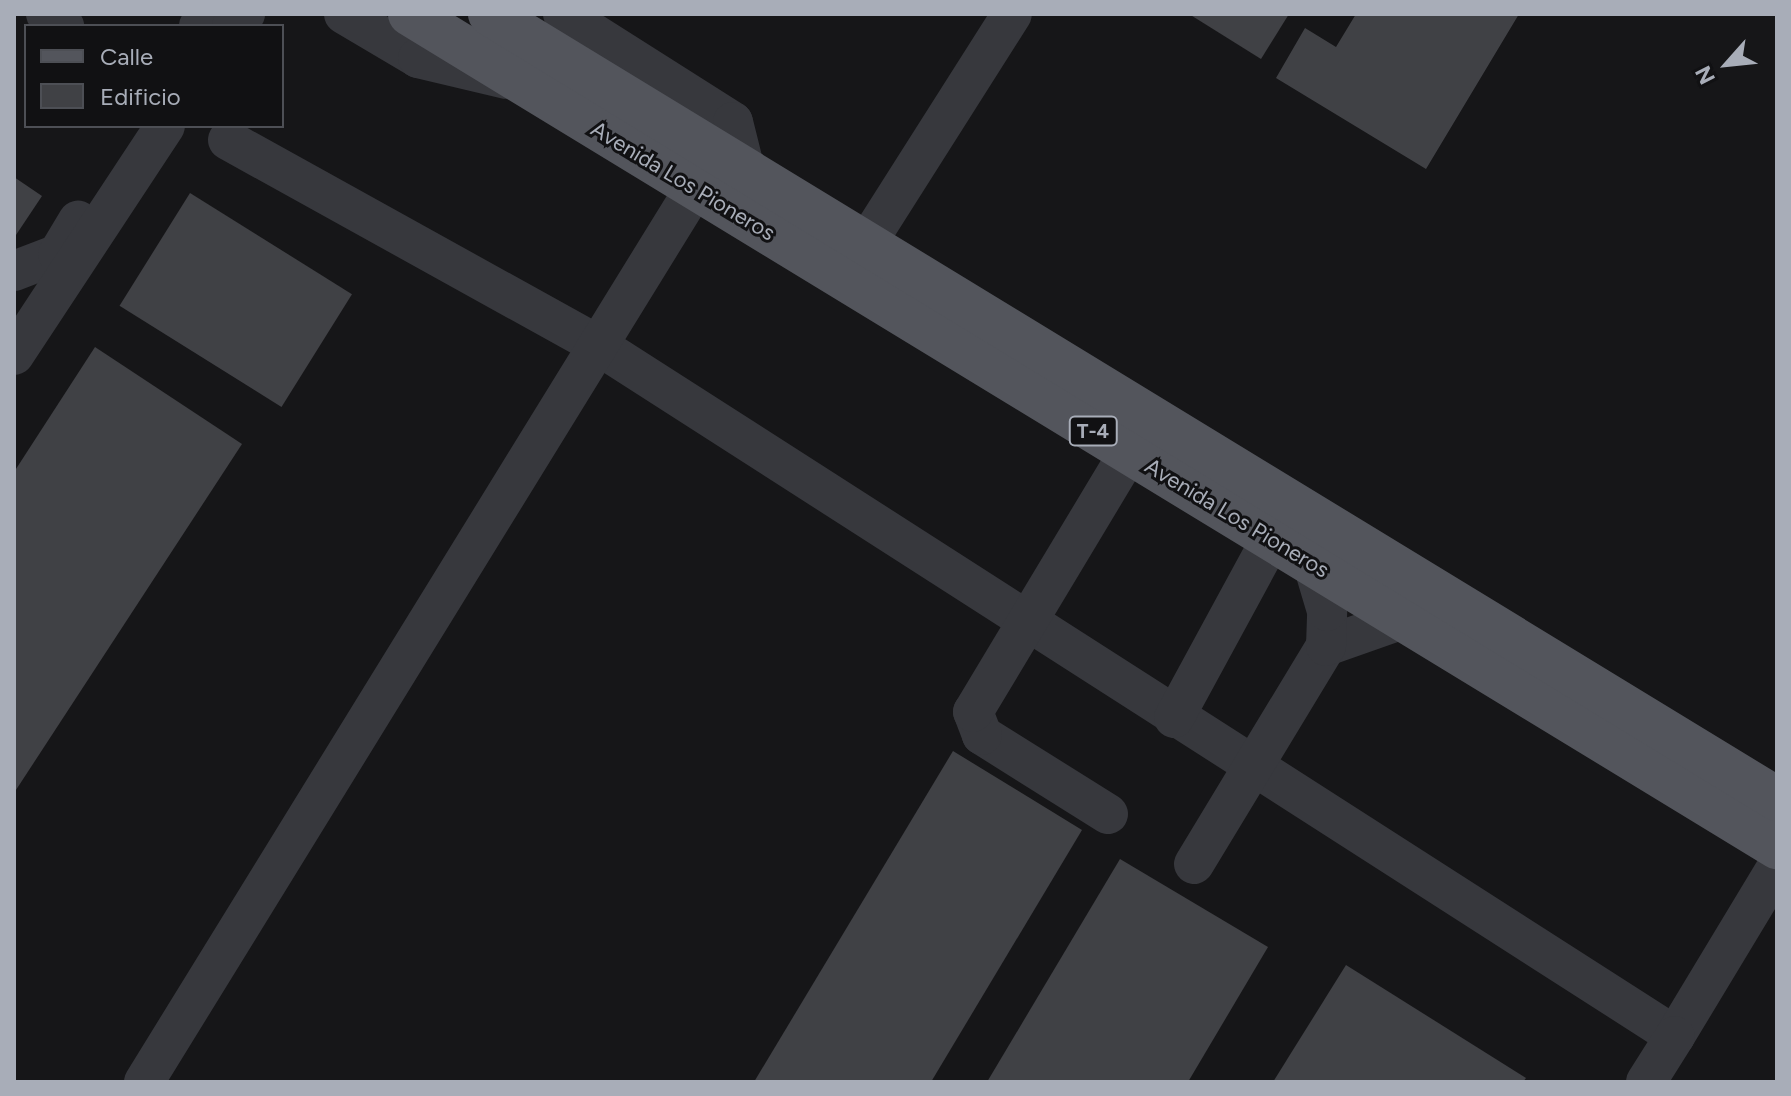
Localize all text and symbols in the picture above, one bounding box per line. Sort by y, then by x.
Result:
legend [24,24,284,128]
north arrow [1687,24,1767,104]
text: Calle [100,42,153,71]
text: N [1689,61,1721,89]
text: Edificio [100,82,181,111]
street label: Avenida Los Pioneros [586,116,780,246]
road number: T-4 [1067,415,1119,447]
street label: Avenida Los Pioneros [1140,453,1334,583]

